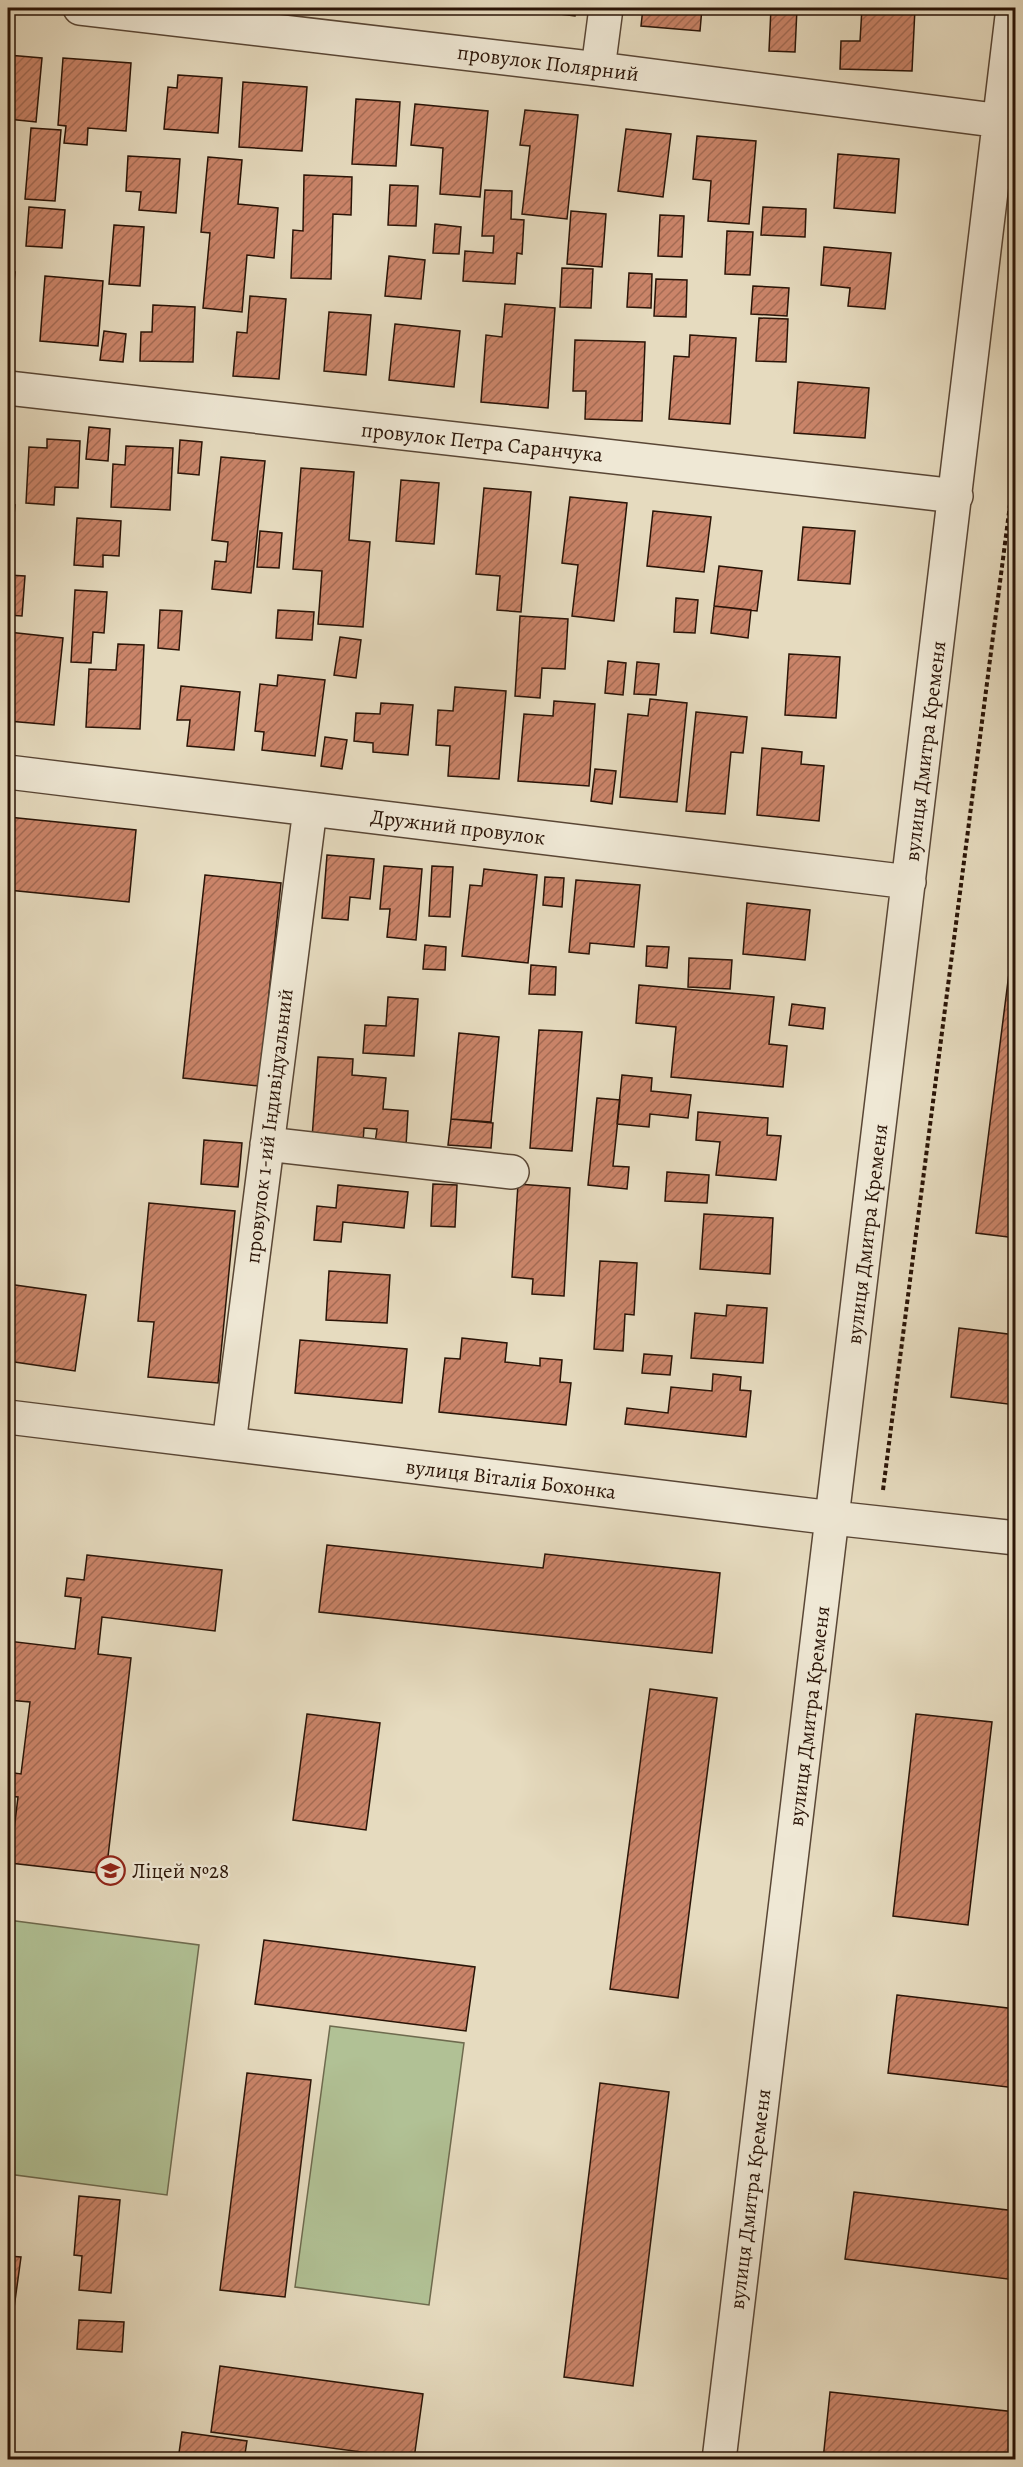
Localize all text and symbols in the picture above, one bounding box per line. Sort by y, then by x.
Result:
street label: провулок Полярний [456,38,640,88]
street label: провулок Петра Саранчука [360,415,605,469]
street label: вулиця Дмитра Кременя [898,639,952,863]
street label: Дружний провулок [369,802,547,852]
street label: провулок 1-ий Індивідуальний [238,987,300,1265]
street label: вулиця Дмитра Кременя [840,1122,894,1346]
street label: вулиця Віталія Бохонка [404,1452,618,1506]
street label: вулиця Дмитра Кременя [782,1604,836,1828]
school or university icon: Ліцей №28 [95,1855,127,1887]
place label: Ліцей №28 [132,1857,229,1885]
street label: вулиця Дмитра Кременя [723,2087,777,2311]

